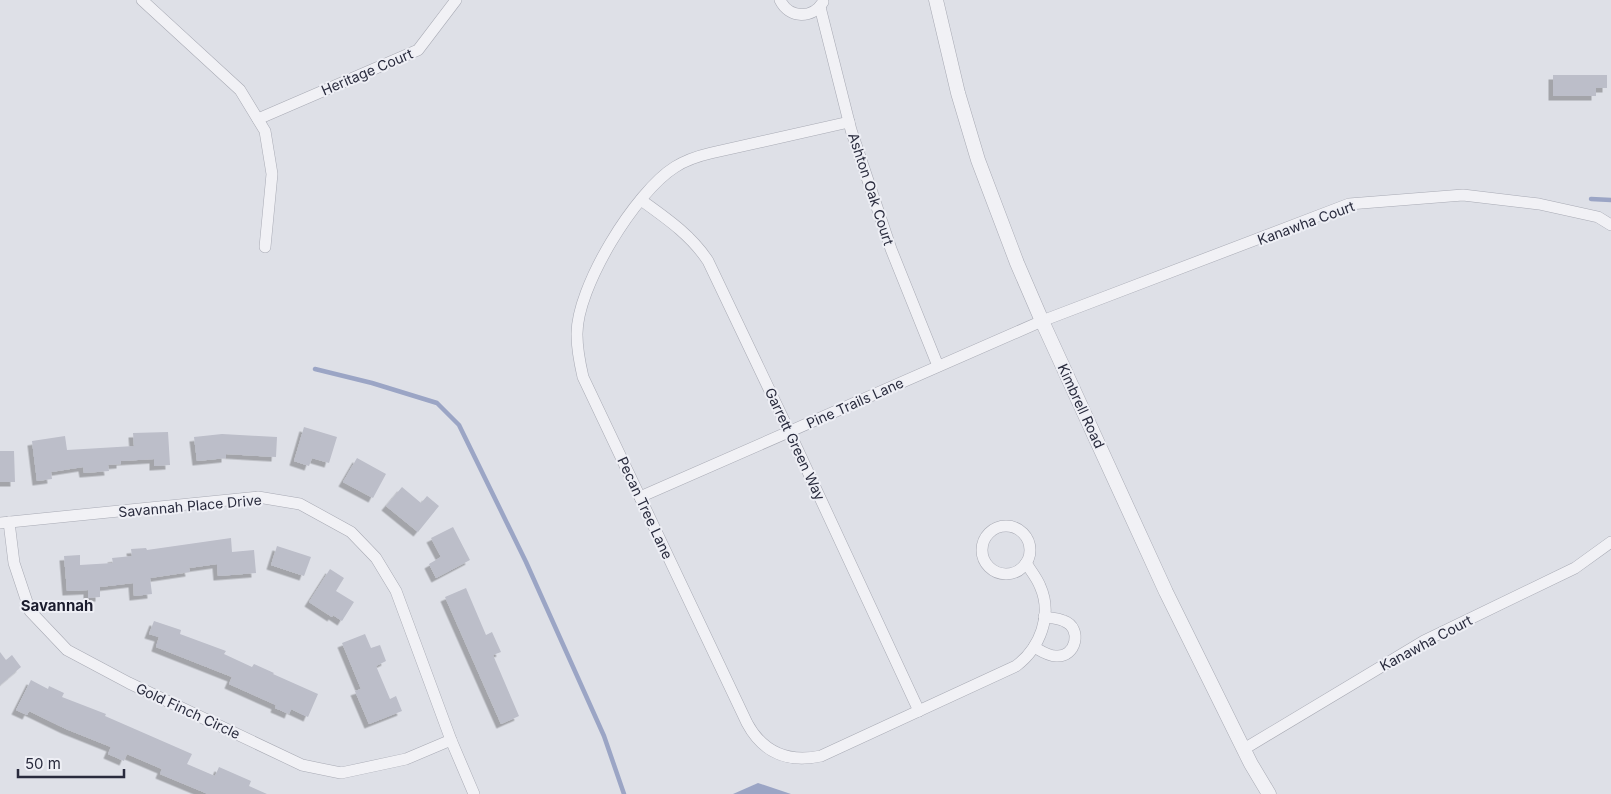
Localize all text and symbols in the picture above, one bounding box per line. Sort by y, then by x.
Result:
street label: Heritage Court [319,44,415,98]
street label: Ashton Oak Court [845,130,898,248]
street label: Kanawha Court [1255,197,1357,248]
street label: Kimbrell Road [1054,361,1109,451]
street label: Pine Trails Lane [804,374,906,432]
street label: Garrett Green Way [762,385,829,503]
street label: Pecan Tree Lane [614,454,677,562]
street label: Savannah Place Drive [118,491,262,520]
district label: Savannah [21,596,93,615]
street label: Kanawha Court [1377,611,1475,674]
street label: Gold Finch Circle [133,679,243,742]
scale bar [18,746,124,778]
text: 50 m [25,754,61,773]

